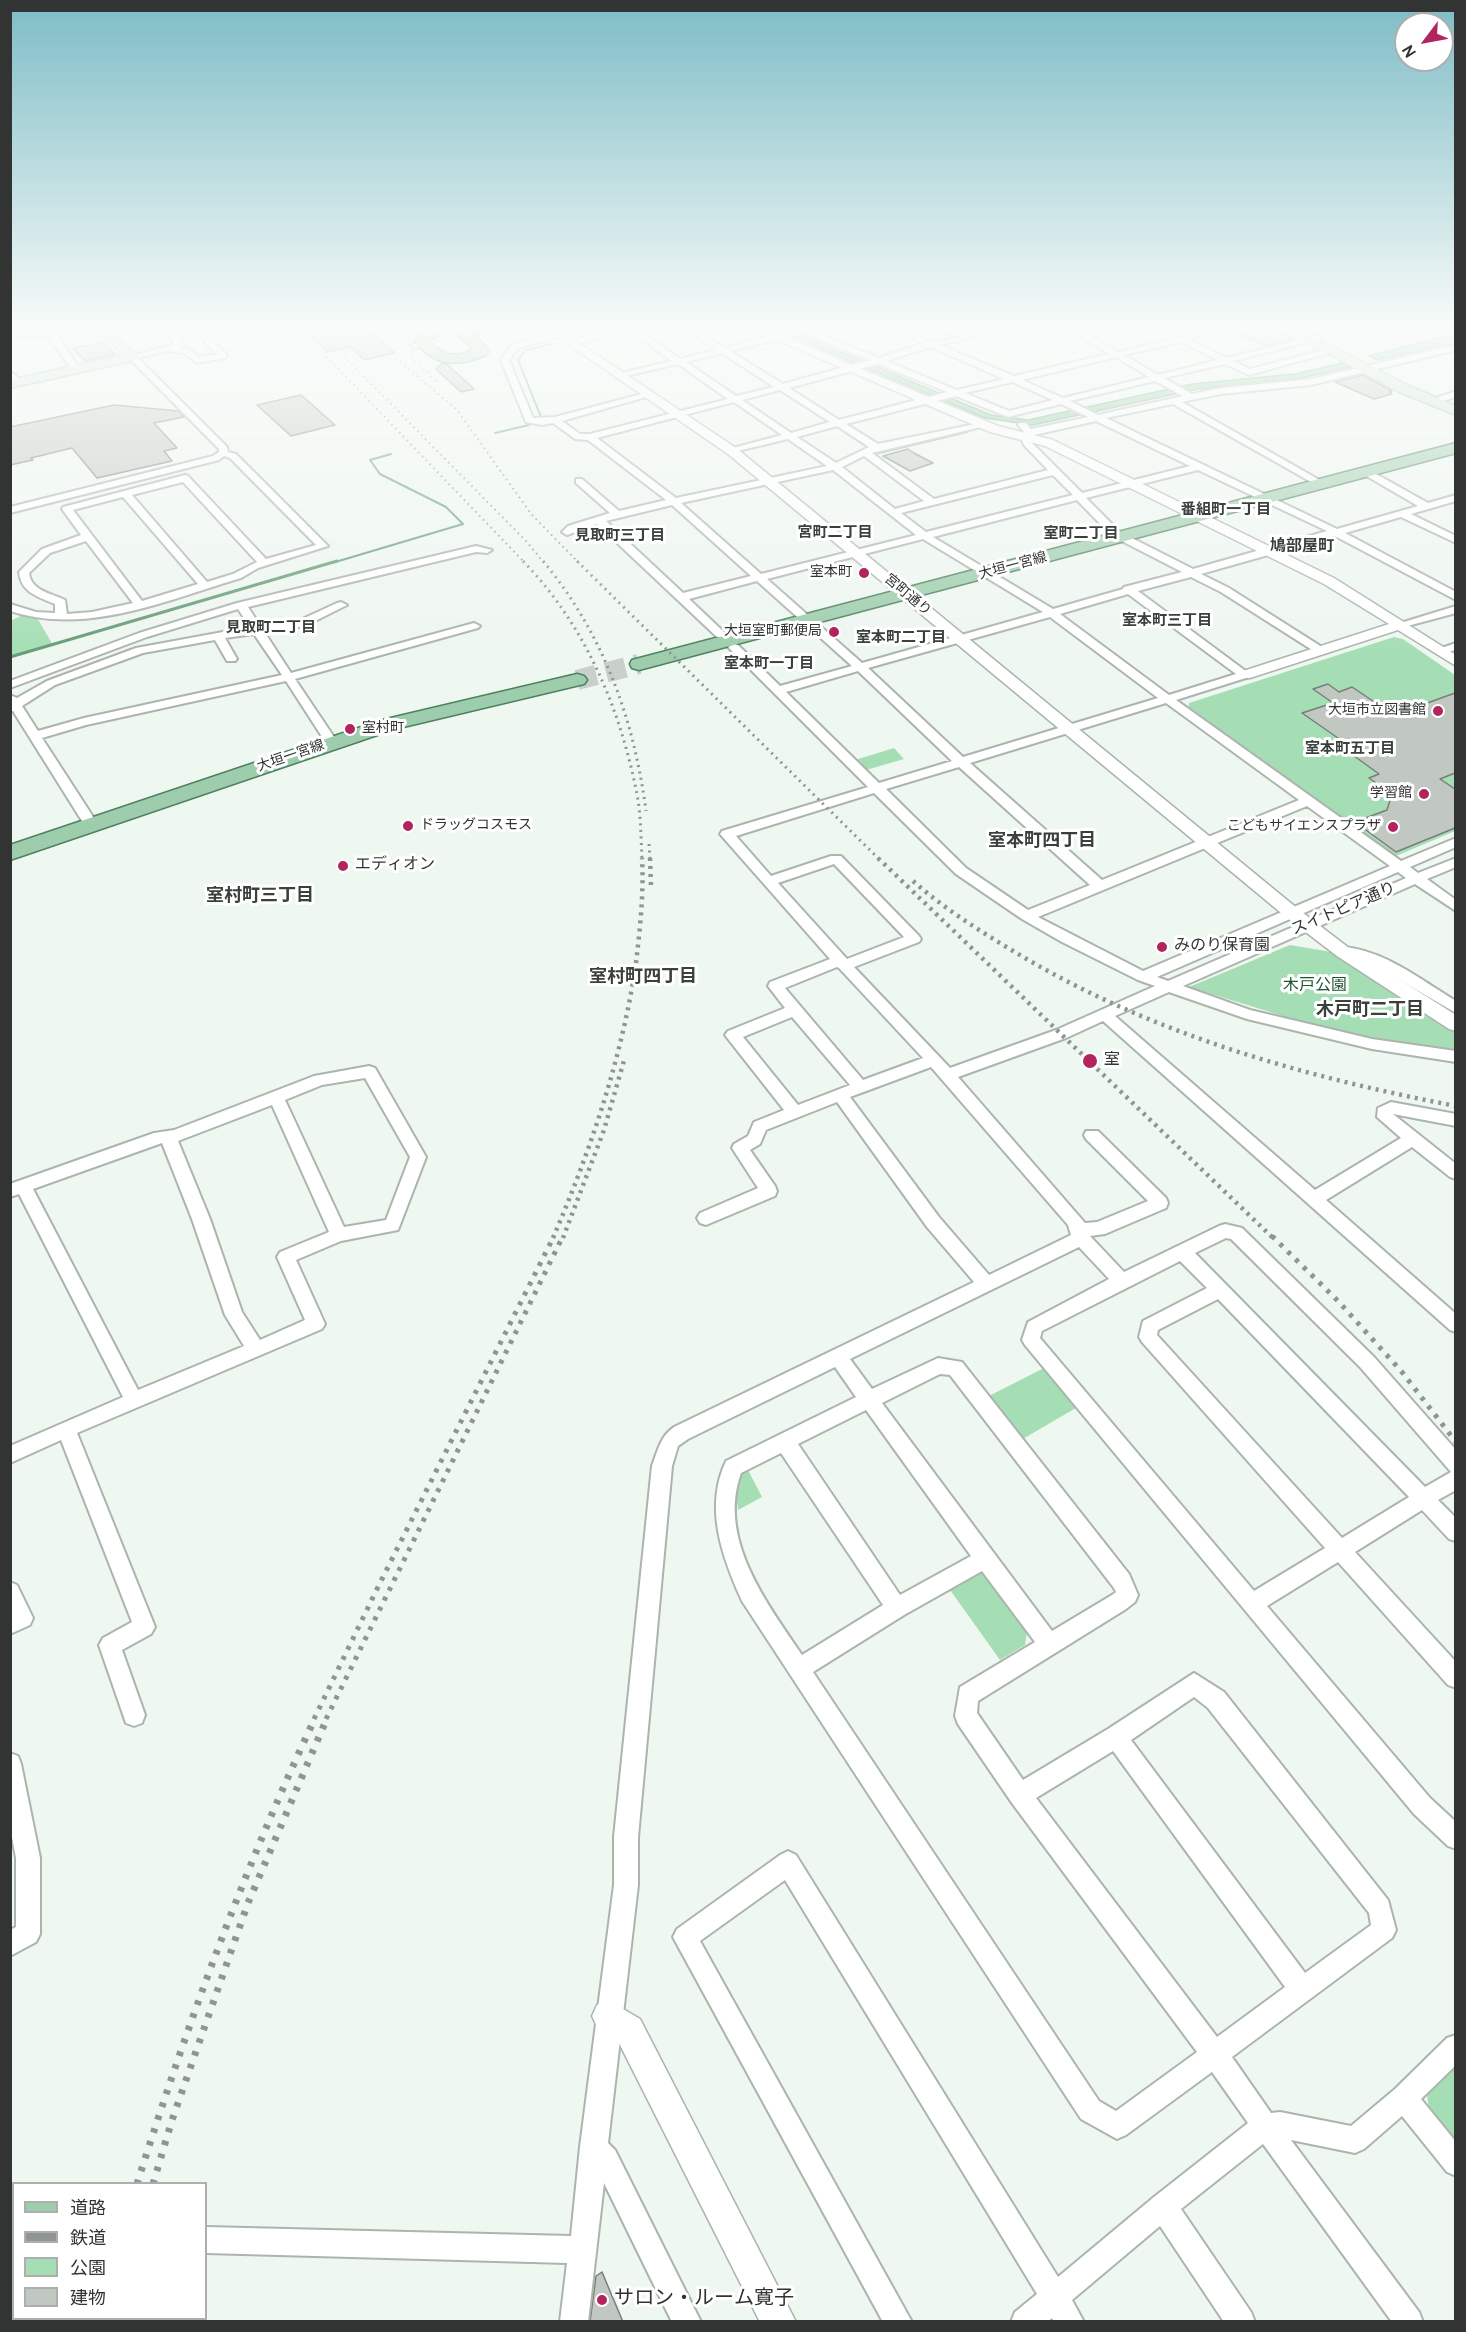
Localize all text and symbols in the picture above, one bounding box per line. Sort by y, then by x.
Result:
north arrow [1394,12,1454,72]
text: N [1399,40,1422,61]
district label: 番組町一丁目 [1181,502,1271,520]
district label: 宮町二丁目 [798,525,872,543]
district label: 室町二丁目 [1044,526,1118,544]
district label: 見取町三丁目 [575,528,665,546]
district label: 鳩部屋町 [1270,538,1334,558]
street label: 大垣一宮線 [977,550,1049,584]
place label: 室本町 [810,565,852,581]
marker: 室本町 [857,566,871,580]
street label: 宮町通り [880,572,934,620]
district label: 室本町三丁目 [1122,613,1212,631]
district label: 見取町二丁目 [226,620,316,638]
place label: 大垣室町郵便局 [724,624,822,640]
marker: 大垣室町郵便局 [827,625,841,639]
district label: 室本町二丁目 [856,630,946,648]
district label: 室本町一丁目 [724,656,814,674]
place label: 大垣市立図書館 [1328,703,1426,719]
marker: 大垣市立図書館 [1431,704,1445,718]
place label: 室村町 [362,721,404,737]
marker: 室村町 [343,722,357,736]
street label: 大垣一宮線 [255,738,327,776]
district label: 室本町五丁目 [1305,741,1395,759]
place label: 学習館 [1370,786,1412,802]
marker: 学習館 [1417,787,1431,801]
place label: ドラッグコスモス [420,818,532,834]
marker: ドラッグコスモス [401,819,415,833]
place label: こどもサイエンスプラザ [1227,819,1381,835]
marker: こどもサイエンスプラザ [1386,820,1400,834]
district label: 室本町四丁目 [988,831,1096,853]
place label: エディオン [355,856,435,876]
marker: エディオン [336,859,350,873]
street label: スイトピア通り [1289,879,1399,941]
district label: 室村町三丁目 [206,886,314,908]
place label: みのり保育園 [1174,937,1270,957]
marker: みのり保育園 [1155,940,1169,954]
district label: 室村町四丁目 [589,967,697,989]
park label: 木戸公園 [1283,977,1347,997]
district label: 木戸町二丁目 [1316,1000,1424,1022]
place label: 室 [1104,1051,1120,1071]
marker: 室 [1081,1052,1099,1070]
legend [12,2182,207,2320]
text: 道路 [70,2198,106,2221]
text: 鉄道 [70,2228,106,2251]
text: 公園 [70,2258,106,2281]
text: 建物 [70,2288,106,2311]
place label: サロン・ルーム寛子 [614,2288,794,2312]
marker: サロン・ルーム寛子 [595,2293,609,2307]

